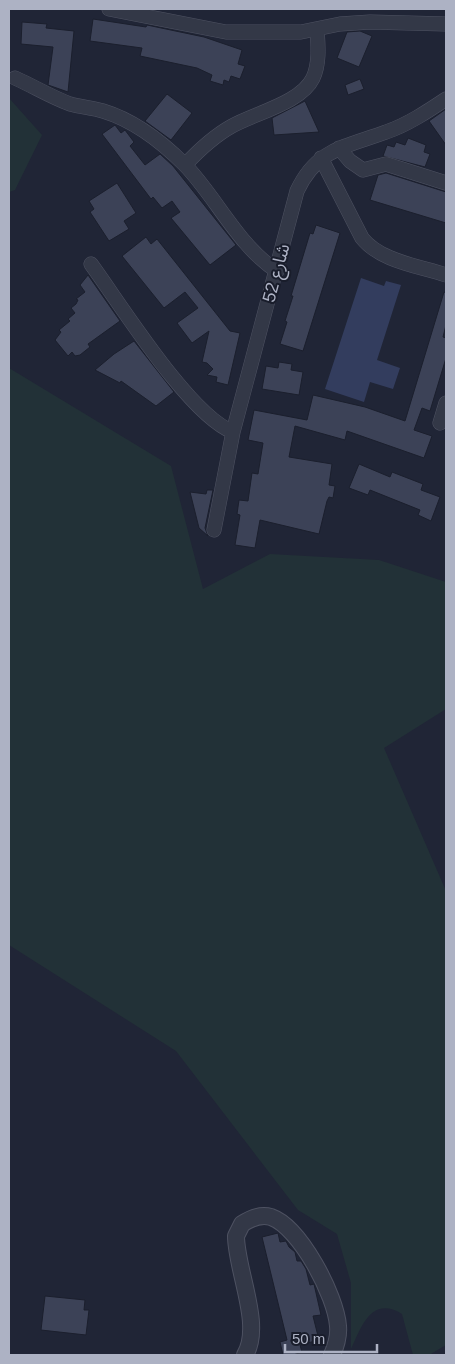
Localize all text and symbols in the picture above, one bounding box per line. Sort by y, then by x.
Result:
street label: شارع 52 [259,241,297,306]
scale bar [285,1322,378,1354]
text: 50 m [292,1330,325,1347]

